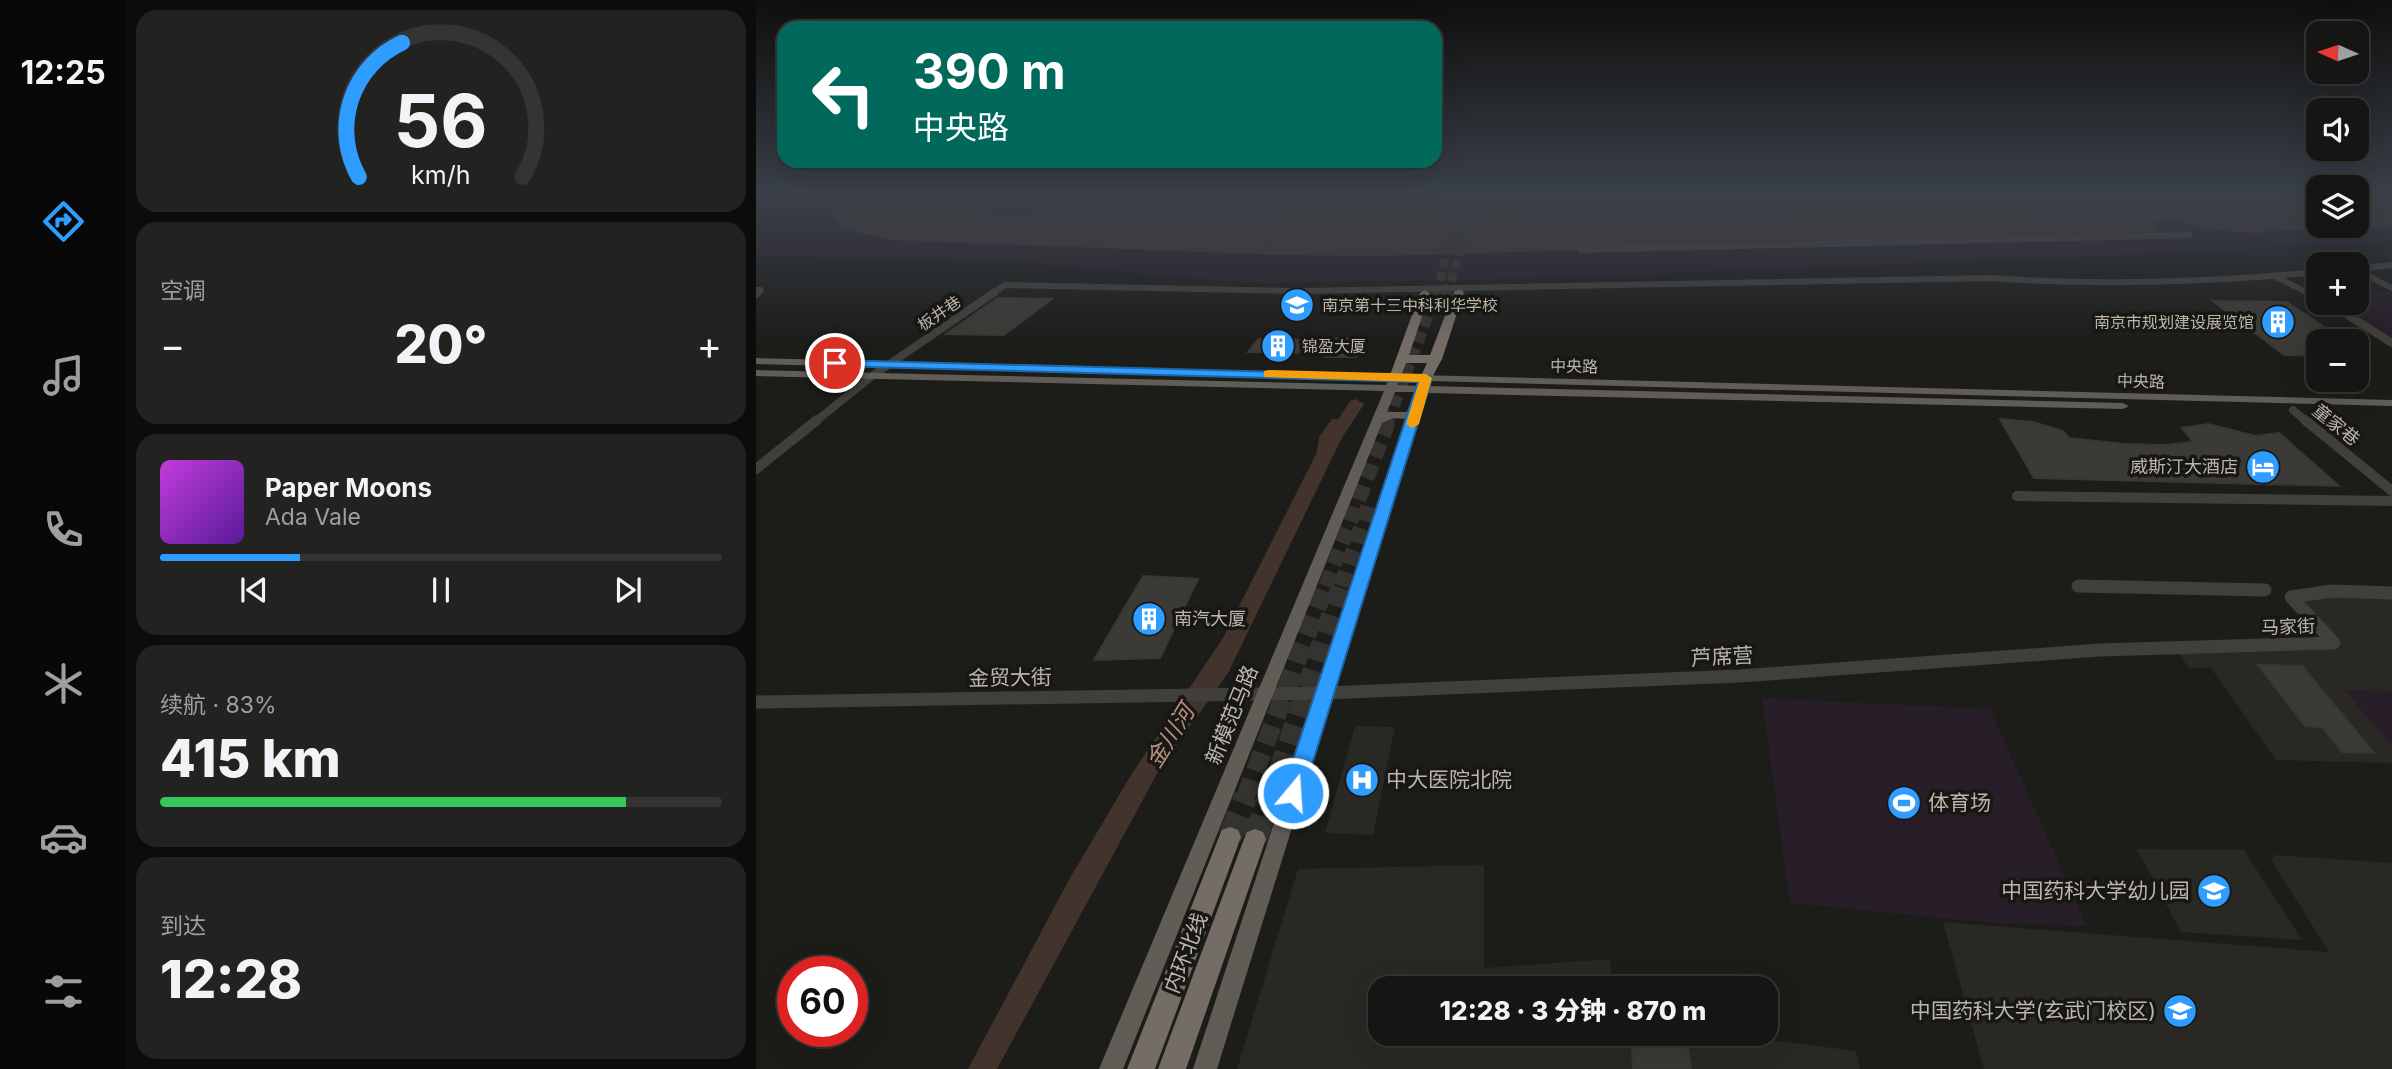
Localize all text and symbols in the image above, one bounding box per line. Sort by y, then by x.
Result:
north arrow [2306,21,2370,84]
map controls [2306,21,2369,392]
text: 390 m [913,42,1066,101]
icon: left [798,49,889,140]
text: 12:25 [20,53,106,92]
text: 56 [394,76,488,165]
button: sound [2306,98,2369,161]
text: 中央路 [913,108,1009,147]
text: km/h [411,160,471,190]
button: layers [2306,175,2369,238]
icon: directions [39,197,88,246]
button: + [2306,252,2369,315]
text: 空调 [160,277,206,305]
school or university icon: 南京第十三中科利华学校 [1278,286,1316,324]
street label: 板井巷 [914,291,964,335]
place label: 南京第十三中科利华学校 [1322,295,1498,315]
building icon: 南京市规划建设展览馆 [2259,303,2297,341]
place label: 南京市规划建设展览馆 [2094,312,2254,332]
text: 20° [394,313,488,376]
text: − [160,322,185,368]
text: + [697,322,722,368]
building icon: 锦盈大厦 [1259,327,1297,365]
button: − [2306,329,2369,392]
pin [805,333,865,393]
place label: 锦盈大厦 [1302,336,1366,356]
icon: arrive [816,344,854,382]
icon: music [39,351,88,400]
street label: 中央路 [1550,356,1598,376]
street label: 中央路 [2117,370,2165,392]
street label: 童家巷 [2309,399,2364,450]
hotel icon: 威斯汀大酒店 [2244,448,2282,486]
place label: 威斯汀大酒店 [2130,456,2238,477]
text: Paper Moons [265,472,432,503]
text: Ada Vale [265,503,361,531]
icon: phone [39,505,88,554]
icon: previous [235,571,273,609]
icon: pause [422,571,460,609]
icon: next [609,571,647,609]
building icon: 南汽大厦 [1130,600,1168,638]
place label: 南汽大厦 [1174,608,1246,629]
street label: 马家街 [2261,615,2315,638]
street label: 芦席营 [1690,642,1754,671]
icon: climate [39,659,88,708]
street label: 新模范马路 [1200,661,1263,768]
street label: 金贸大街 [968,664,1052,691]
text: 续航 · 83% [160,691,277,719]
water label: 金川河 [1140,696,1202,773]
text: 415 km [160,727,341,790]
position arrow [1256,756,1330,830]
hospital icon: 中大医院北院 [1343,761,1381,799]
place label: 中大医院北院 [1386,767,1512,792]
sports icon: 体育场 [1885,784,1923,822]
place label: 体育场 [1928,790,1991,815]
icon: car [39,813,88,862]
school or university icon: 中国药科大学幼儿园 [2195,872,2233,910]
place label: 中国药科大学幼儿园 [2001,878,2190,903]
street label: 内环北线 [1159,909,1212,997]
text: 到达 [160,912,206,940]
text: 12:28 [160,948,302,1011]
speed limit sign: 60 [777,956,868,1047]
icon: filters [39,967,88,1016]
school or university icon: 中国药科大学(玄武门校区) [2161,992,2199,1030]
text: 12:28 · 3 分钟 · 870 m [1440,995,1706,1026]
place label: 中国药科大学(玄武门校区) [1910,998,2156,1023]

